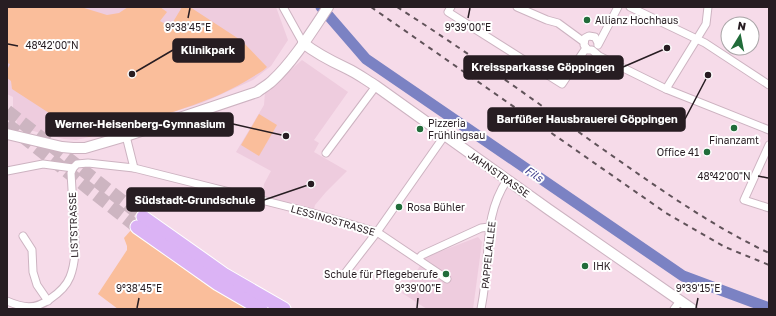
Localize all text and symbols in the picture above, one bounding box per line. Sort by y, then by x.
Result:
place label: Allianz Hochhaus [595,14,678,26]
marker: Allianz Hochhaus [582,15,592,25]
north arrow [720,16,760,56]
text: N [737,19,747,33]
text: 9°38'45"E [165,21,211,33]
text: 9°39'00"E [445,21,491,33]
text: 48°42'00"N [25,39,79,51]
callout: Klinikpark [173,39,244,62]
text: Klinikpark [181,43,236,56]
callout: Kreissparkasse Göppingen [464,56,623,79]
text: Kreissparkasse Göppingen [471,60,615,73]
callout: Barfüßer Hausbrauerei Göppingen [488,108,685,131]
text: Barfüßer Hausbrauerei Göppingen [496,112,678,125]
callout: Werner-Heisenberg-Gymnasium [46,113,233,136]
text: Werner-Heisenberg-Gymnasium [55,117,226,130]
place label: Pizzeria Frühlingsau [428,117,485,141]
marker: Finanzamt [729,123,739,133]
marker: Pizzeria Frühlingsau [415,124,425,134]
place label: Finanzamt [709,134,759,146]
place label: Office 41 [657,146,699,158]
marker: Office 41 [702,147,712,157]
street label: JAHNSTRASSE [466,148,532,200]
water label: Fils [523,163,547,185]
text: 48°42'00"N [697,170,751,182]
callout: Südstadt-Grundschule [127,188,264,211]
street label: LISTSTRASSE [66,192,80,258]
text: Südstadt-Grundschule [135,193,256,206]
place label: Rosa Bühler [407,201,465,213]
street label: LESSINGSTRASSE [289,202,377,238]
marker: Rosa Bühler [394,202,404,212]
street label: PAPPELALLEE [478,221,498,289]
place label: IHK [593,260,611,272]
marker: IHK [580,261,590,271]
place label: Schule für Pflegeberufe [324,268,438,280]
marker: Schule für Pflegeberufe [441,269,451,279]
text: 9°38'45"E [116,282,162,294]
text: 9°39'00"E [395,282,441,294]
text: 9°39'15"E [676,282,720,294]

